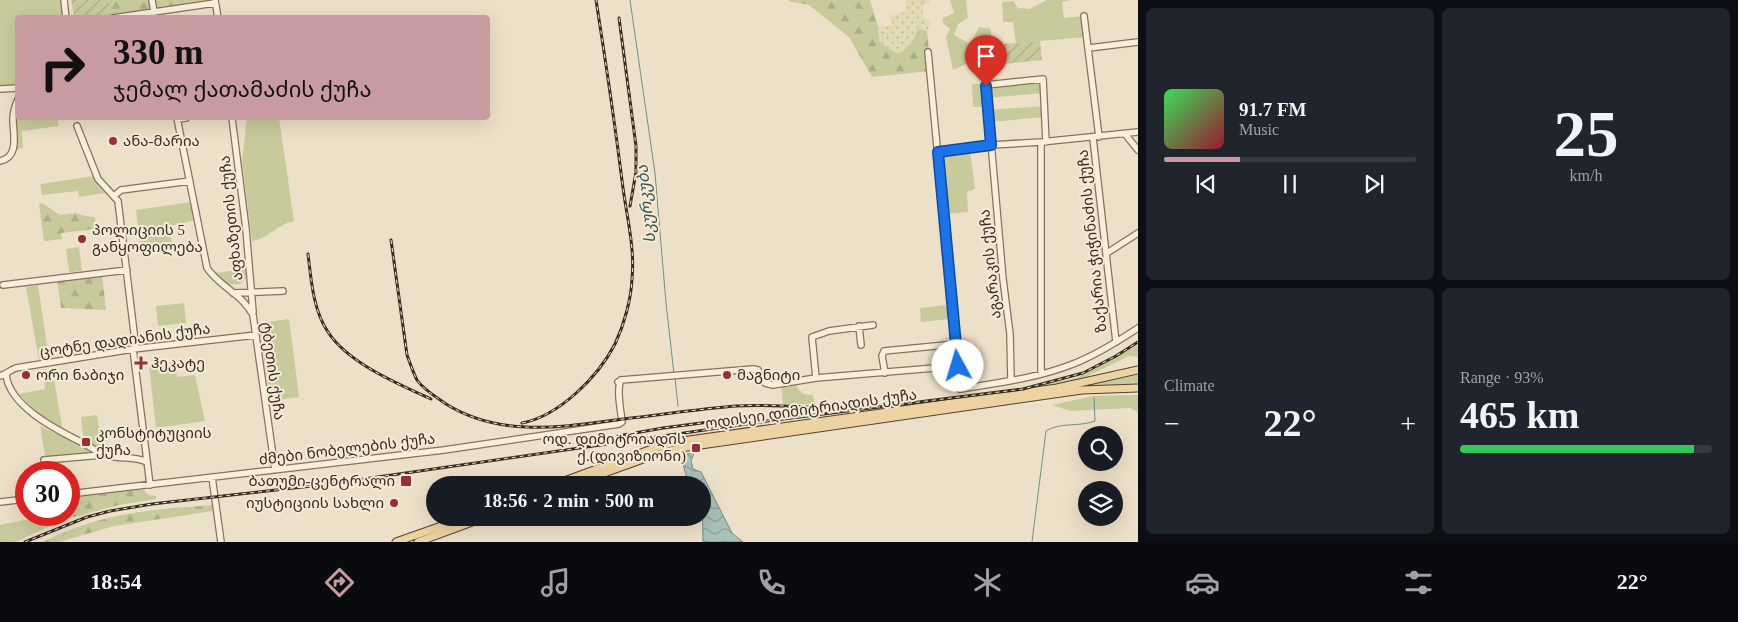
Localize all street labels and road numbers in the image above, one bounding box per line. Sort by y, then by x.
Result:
street label: ზაქარია ჭიჭინაძის ქუჩა [1074,149,1111,333]
street label: აფხაზეთის ქუჩა [216,155,247,281]
street label: აგარაკის ქუჩა [976,208,1005,320]
street label: ცოტნე დადიანის ქუჩა [39,320,211,361]
street label: ტბეთის ქუჩა [257,321,288,421]
street label: ოდისეი დიმიტრიადის ქუჩა [704,386,918,433]
street label: ძმები ნობელების ქუჩა [258,430,436,469]

